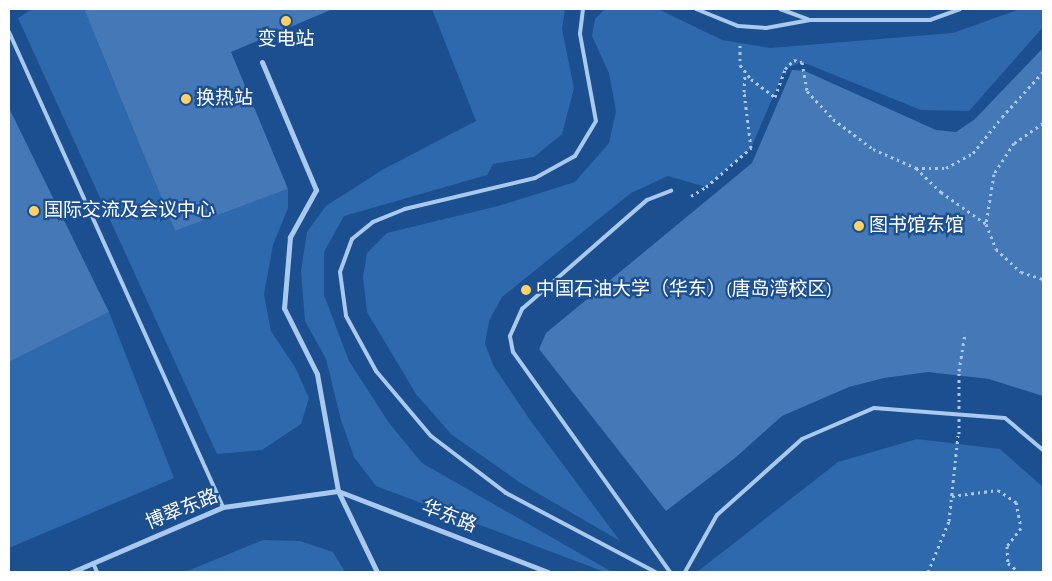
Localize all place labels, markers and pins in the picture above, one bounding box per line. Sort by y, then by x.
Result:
marker: 变电站 [280,15,292,27]
place label: 变电站 [258,29,314,51]
place label: 换热站 [196,88,253,110]
marker: 换热站 [180,93,192,105]
place label: 国际交流及会议中心 [44,200,215,222]
marker: 国际交流及会议中心 [28,205,40,217]
place label: 图书馆东馆 [869,215,964,237]
marker: 图书馆东馆 [853,220,865,232]
place label: 中国石油大学（华东）(唐岛湾校区) [536,279,832,301]
marker: 中国石油大学（华东）(唐岛湾校区) [520,284,532,296]

